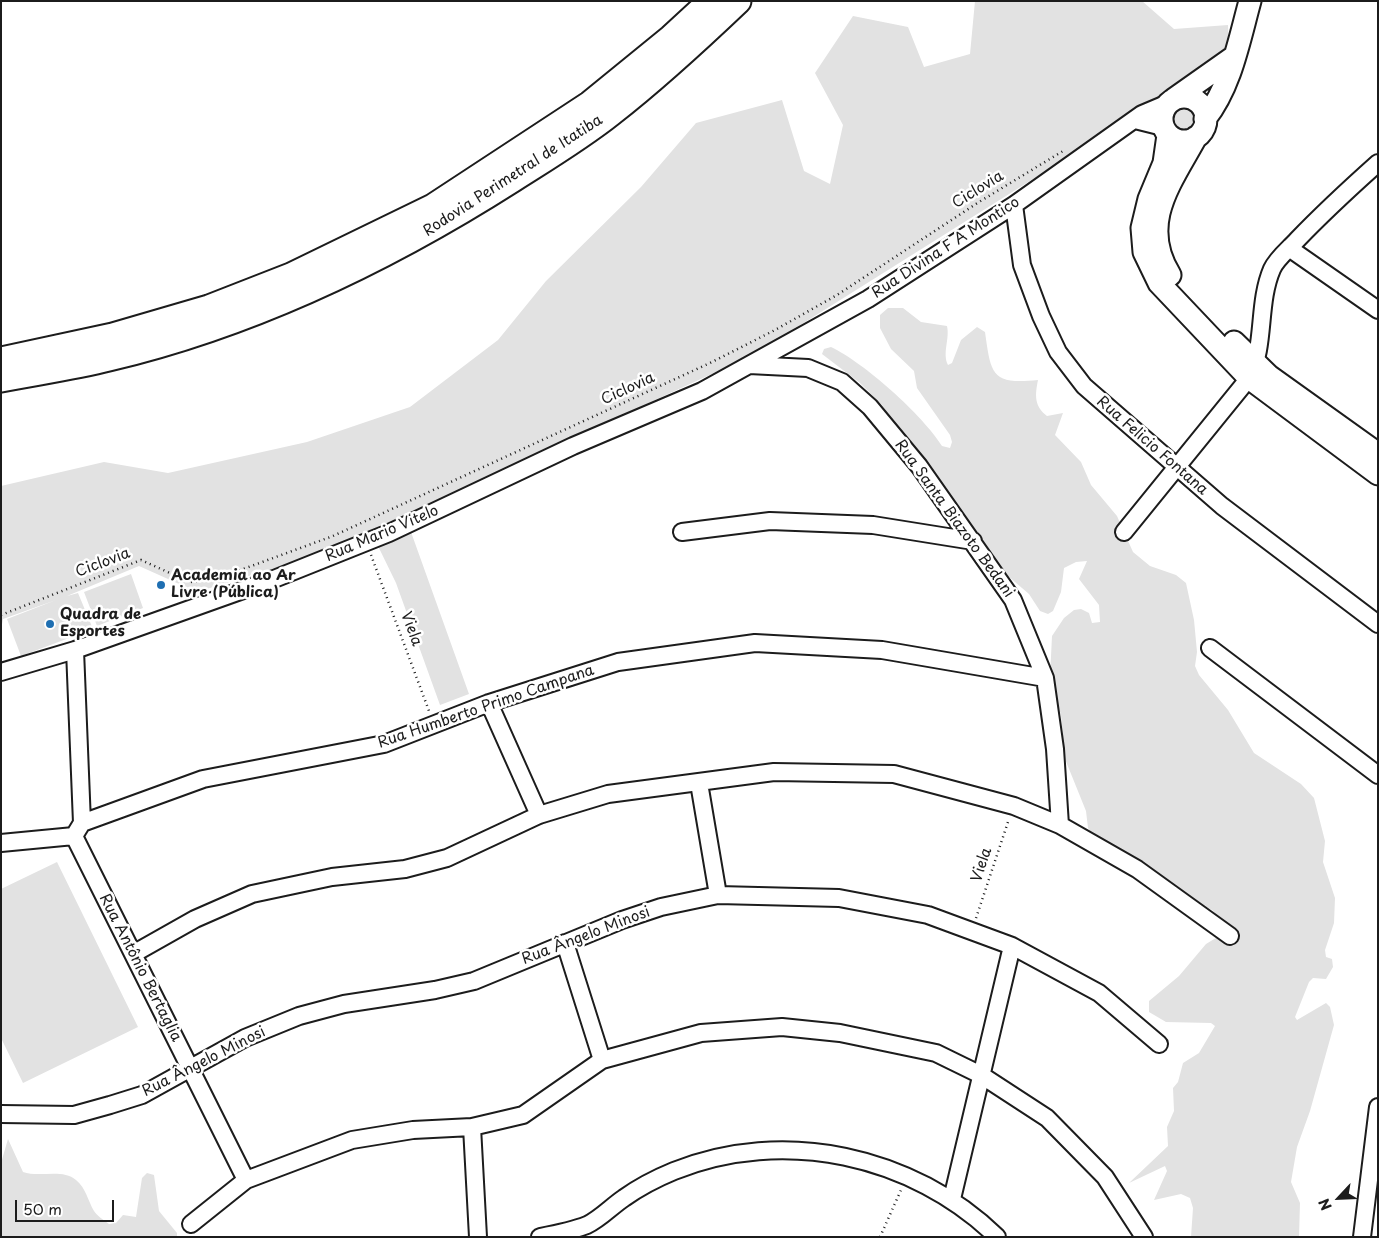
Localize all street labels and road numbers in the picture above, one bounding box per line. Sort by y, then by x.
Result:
street label: Rodovia Perimetral de Itatiba [420,111,606,241]
street label: Ciclovia [949,167,1007,213]
street label: Rua Divina F A Montico [869,194,1023,302]
street label: Ciclovia [598,369,658,409]
street label: Rua Felicio Fontana [1093,393,1211,499]
street label: Rua Santa Biazoto Bedani [891,437,1017,601]
street label: Rua Mario Vitelo [323,502,441,566]
street label: Ciclovia [73,544,133,582]
street label: Viela [396,609,426,649]
street label: Rua Humberto Primo Campana [375,661,597,753]
street label: Viela [968,845,996,885]
street label: Rua Antônio Bertaglia [95,891,185,1045]
street label: Rua Ângelo Minosi [519,903,653,969]
street label: Rua Ângelo Minosi [139,1023,269,1101]

